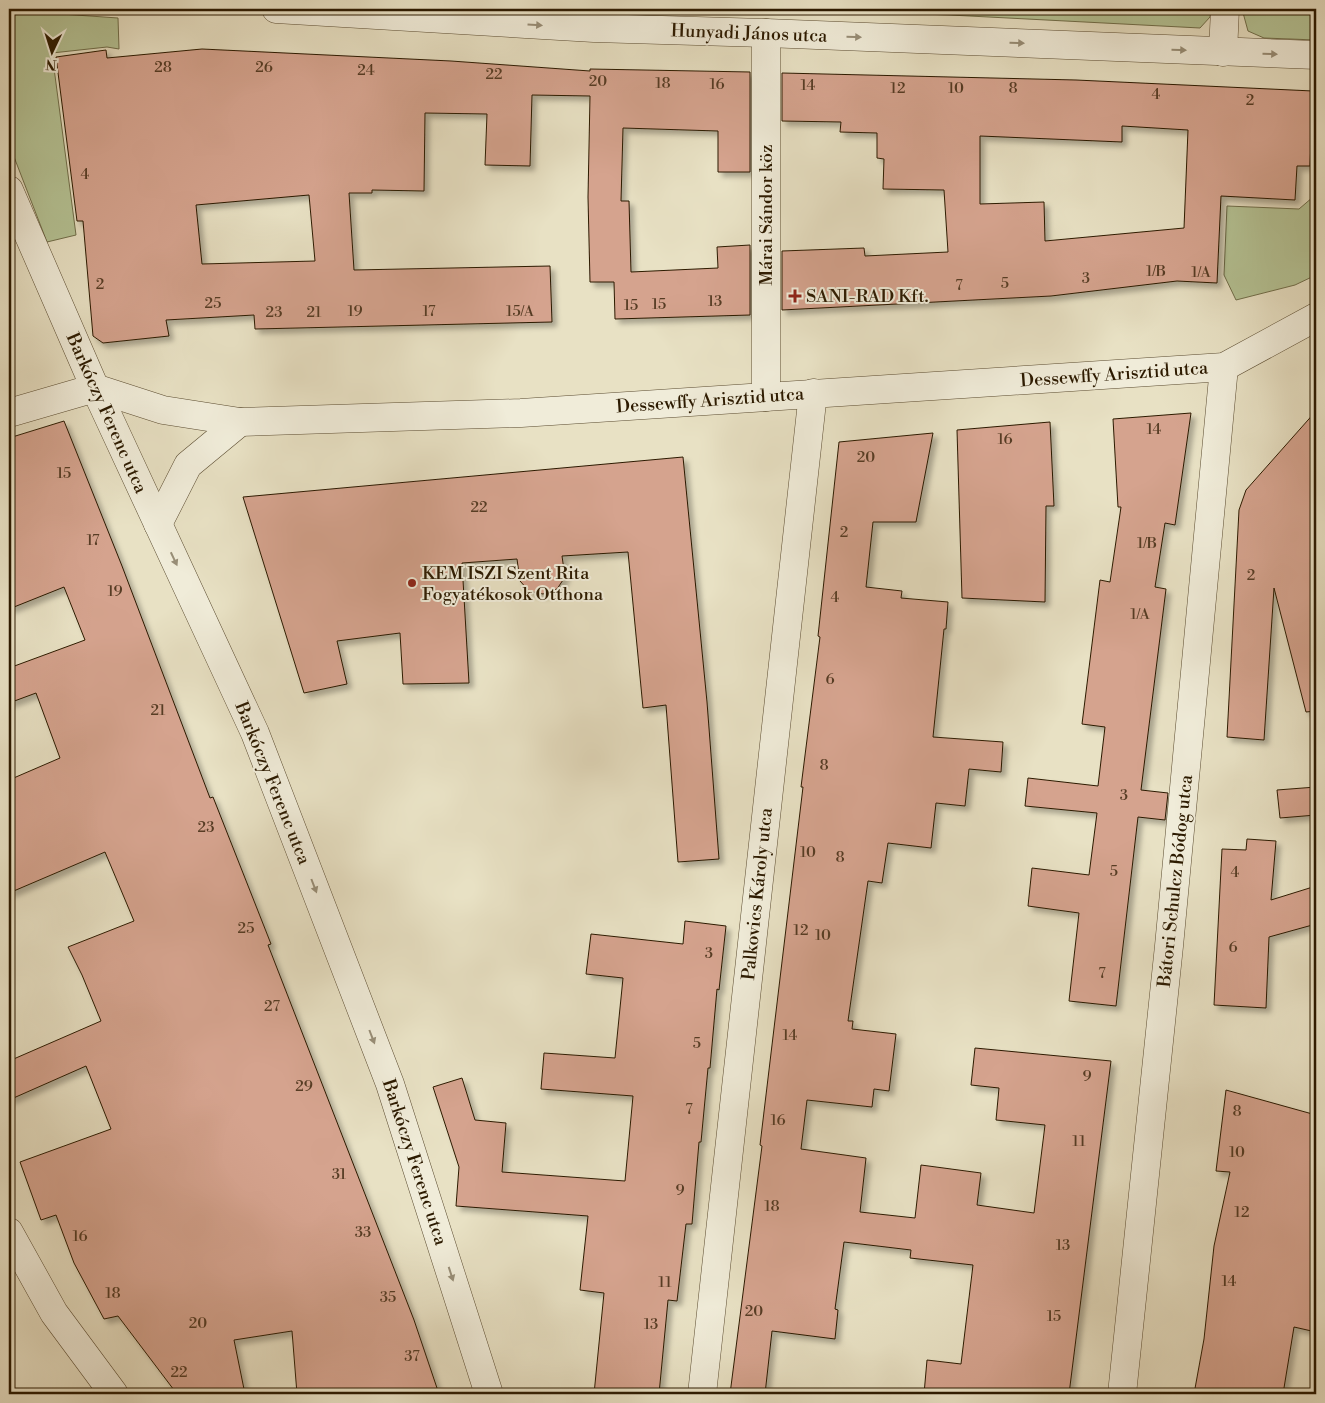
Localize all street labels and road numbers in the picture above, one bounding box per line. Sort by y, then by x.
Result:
street label: Hunyadi János utca [670,19,829,48]
street label: Márai Sándor köz [755,144,778,286]
street label: Barkóczy Ferenc utca [60,328,153,498]
street label: Dessewffy Arisztid utca [1019,356,1210,393]
street label: Dessewffy Arisztid utca [615,382,806,419]
street label: Barkóczy Ferenc utca [229,698,316,869]
street label: Bátori Schulcz Bódog utca [1153,773,1198,989]
street label: Palkovics Károly utca [737,806,778,981]
street label: Barkóczy Ferenc utca [376,1075,453,1249]

